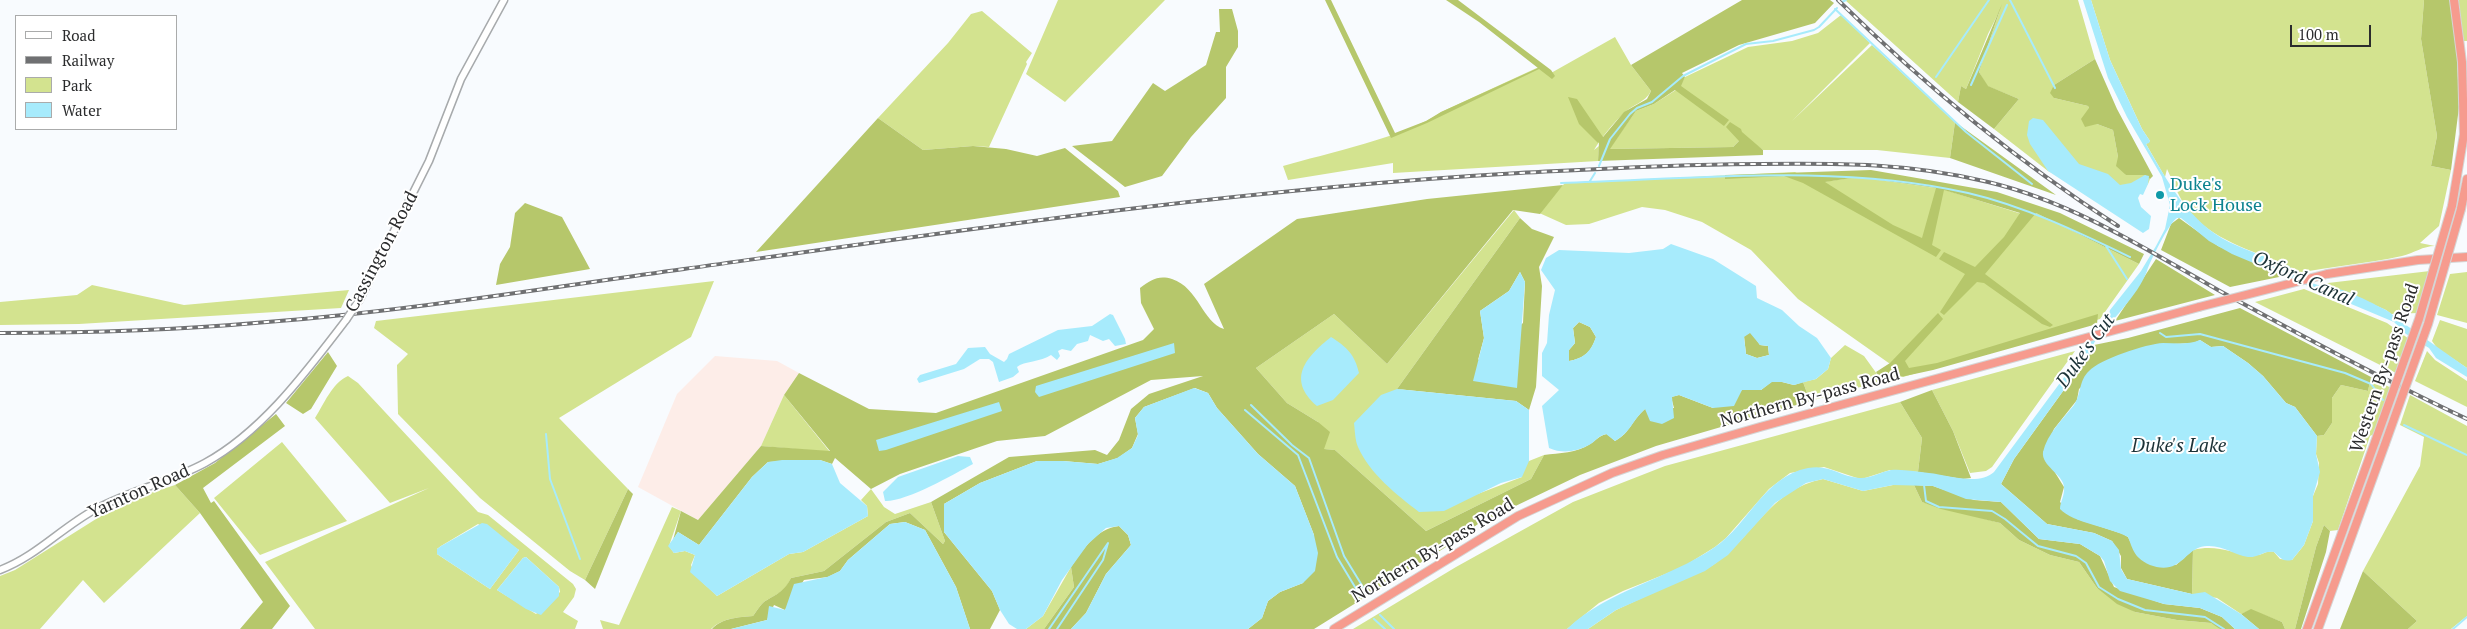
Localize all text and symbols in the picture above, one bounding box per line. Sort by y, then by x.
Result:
legend [15,15,178,130]
scale bar [2292,15,2373,47]
text: 100 m [2298,24,2339,44]
text: Road [62,25,95,45]
text: Railway [62,50,114,70]
text: Park [62,75,92,95]
text: Water [62,100,101,120]
place label: Duke's Lock House [2170,174,2262,216]
street label: Cassington Road [341,188,423,316]
marker: Duke's Lock House [2154,189,2166,201]
water label: Oxford Canal [2249,247,2357,311]
street label: Western By-pass Road [2346,281,2424,455]
water label: Duke's Cut [2052,310,2120,392]
street label: Northern By-pass Road [1718,364,1902,432]
water label: Duke's Lake [2132,436,2226,458]
street label: Yarnton Road [85,460,193,524]
street label: Northern By-pass Road [1348,494,1518,608]

